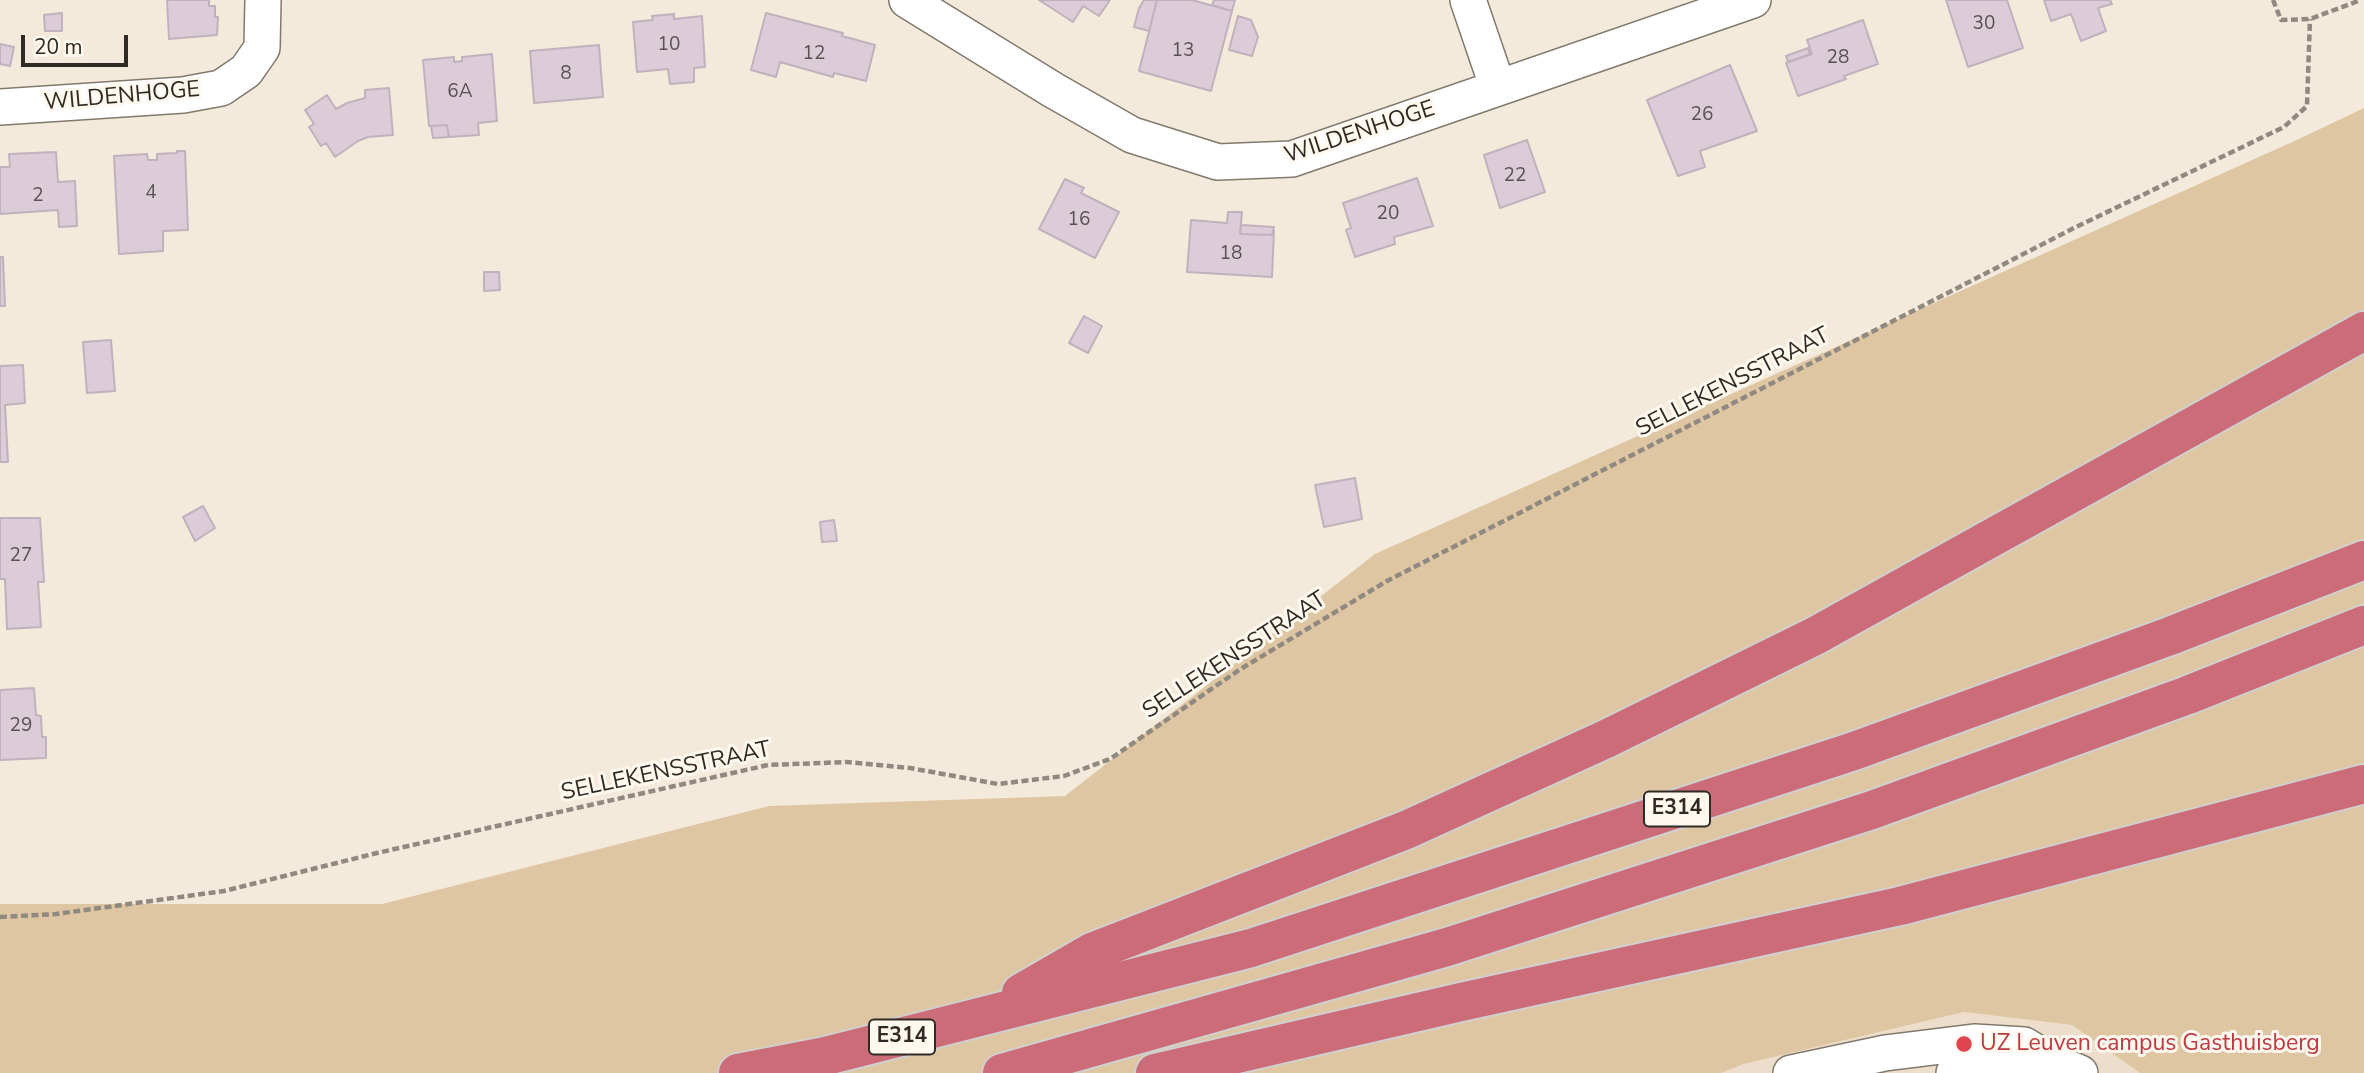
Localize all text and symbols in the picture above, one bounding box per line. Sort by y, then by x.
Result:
house number: 30 [1973,13,1995,35]
scale bar [24,21,131,65]
text: 20 m [34,33,83,61]
house number: 10 [658,34,680,56]
house number: 13 [1172,40,1194,62]
house number: 12 [803,43,825,65]
house number: 28 [1827,47,1849,69]
house number: 8 [560,63,572,85]
street label: WILDENHOGE [43,76,201,118]
house number: 6A [447,81,473,103]
street label: WILDENHOGE [1281,96,1439,170]
house number: 26 [1691,104,1713,126]
house number: 22 [1504,165,1526,187]
house number: 4 [145,182,157,204]
house number: 2 [32,185,44,207]
house number: 20 [1377,203,1399,225]
house number: 16 [1068,209,1090,231]
house number: 18 [1220,243,1242,265]
street label: SELLEKENSSTRAAT [1632,322,1834,444]
house number: 27 [10,545,32,567]
street label: SELLEKENSSTRAAT [1138,586,1332,726]
house number: 29 [10,715,32,737]
street label: SELLEKENSSTRAAT [559,736,773,808]
road number: E314 [1644,792,1710,826]
road number: E314 [869,1020,935,1054]
place label: UZ Leuven campus Gasthuisberg [1980,1030,2320,1058]
marker: UZ Leuven campus Gasthuisberg [1954,1034,1974,1054]

